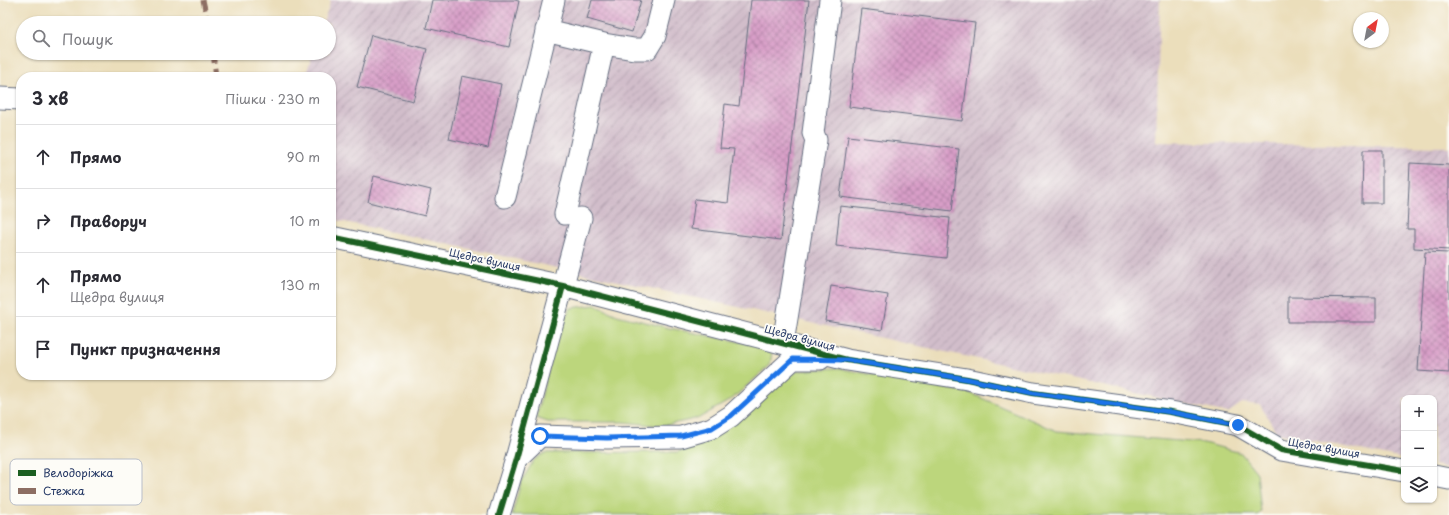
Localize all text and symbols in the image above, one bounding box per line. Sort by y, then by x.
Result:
north arrow [1353,12,1389,48]
search box [16,16,336,60]
icon: search [30,27,52,49]
text: Пошук [62,27,113,50]
text: 3 хв [32,85,68,111]
text: Пішки · 230 m [225,89,320,108]
text: Прямо [70,145,121,168]
icon: ahead [32,146,54,168]
text: 90 m [287,147,320,166]
text: Праворуч [70,209,147,232]
icon: right [32,210,54,232]
text: 10 m [290,211,320,230]
street label: Щедра вулиця [448,244,522,274]
text: Прямо [70,264,121,287]
icon: ahead [32,274,54,296]
text: 130 m [281,275,320,294]
text: Щедра вулиця [70,287,164,306]
street label: Щедра вулиця [763,320,837,354]
text: Пункт призначення [70,337,221,360]
icon: arrive [32,338,54,360]
map controls [1401,395,1437,503]
button: + [1401,395,1437,431]
route end [1229,416,1247,434]
route start [531,427,549,445]
button: − [1401,431,1437,467]
street label: Щедра вулиця [1287,433,1361,461]
legend [10,459,142,505]
text: Велодоріжка [43,464,113,481]
button: layers [1401,467,1437,503]
text: Стежка [43,482,85,499]

